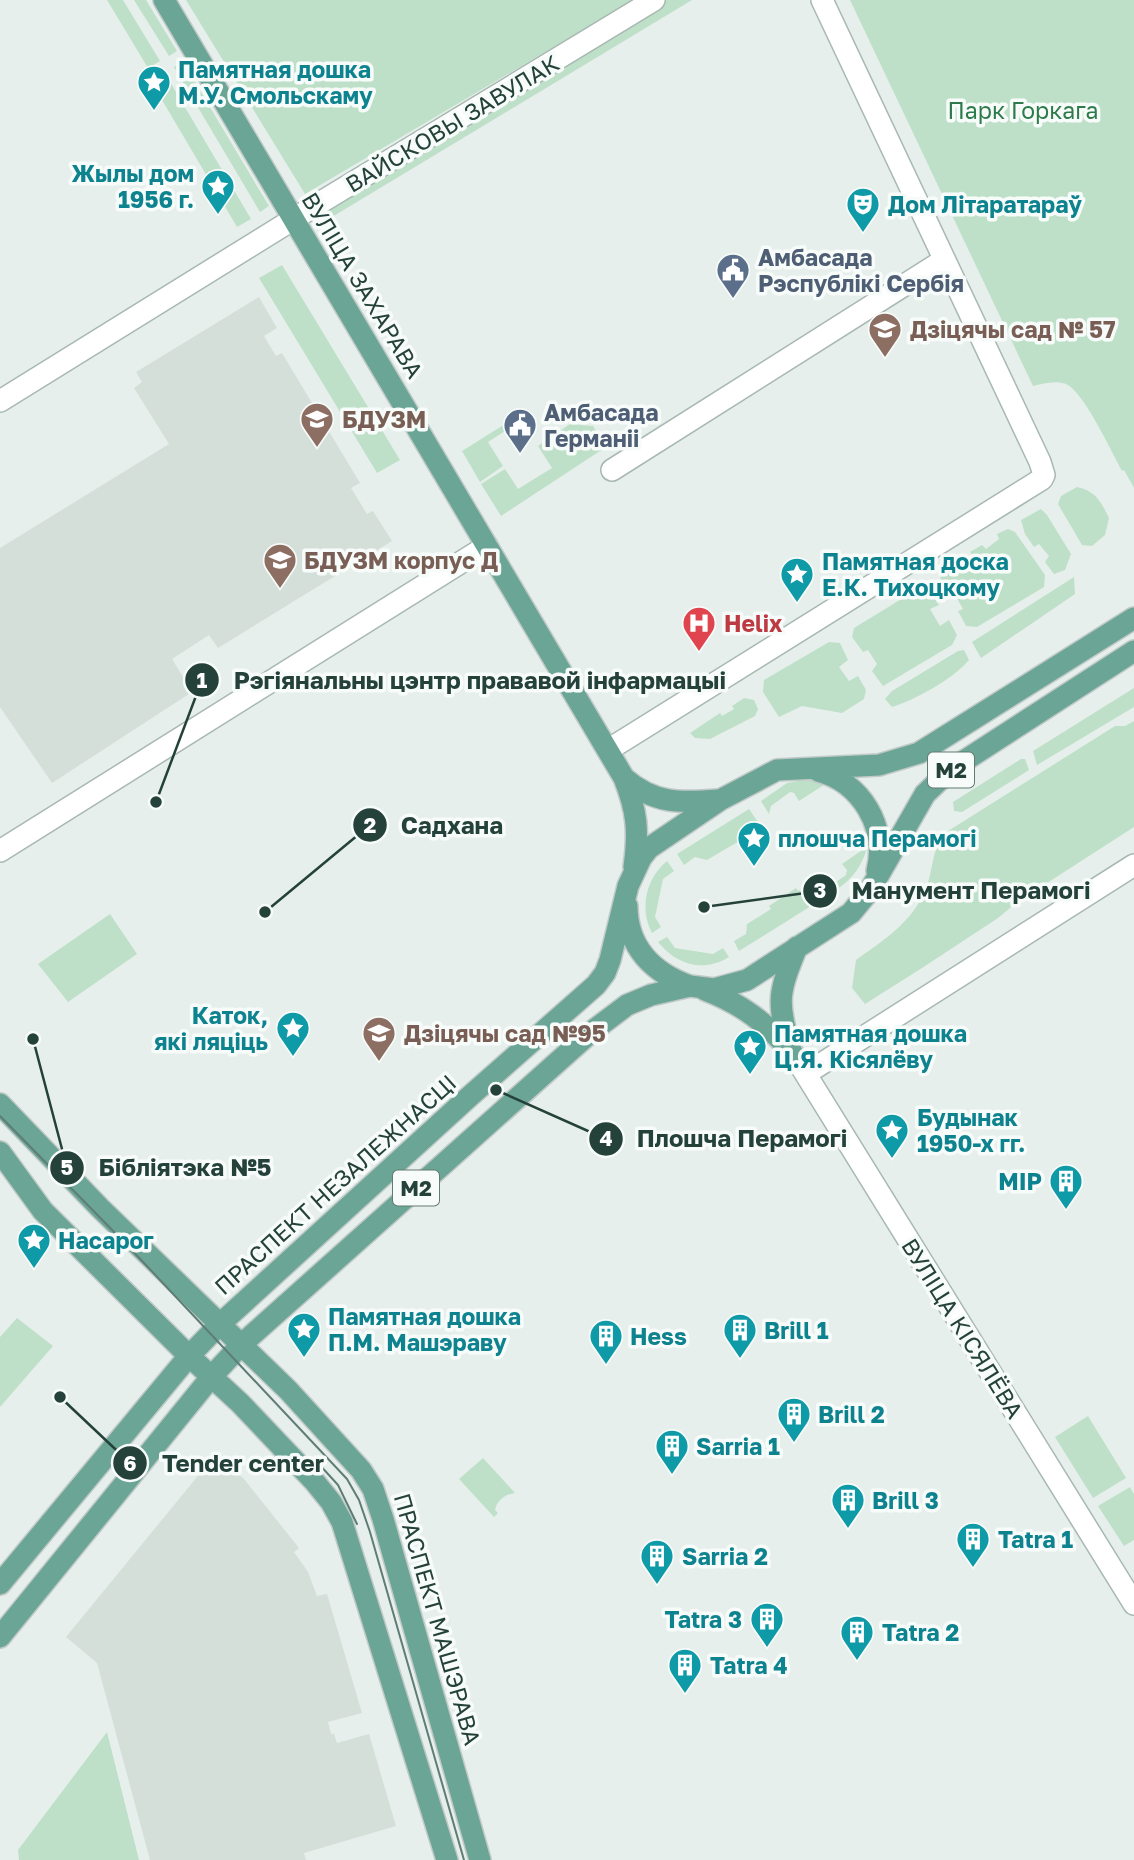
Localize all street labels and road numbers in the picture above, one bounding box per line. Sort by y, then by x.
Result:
street label: ВАЙСКОВЫ ЗАВУЛАК [340,48,564,198]
street label: ВУЛІЦА ЗАХАРАВА [296,187,430,383]
road number: М2 [928,752,974,788]
street label: ПРАСПЕКТ НЕЗАЛЕЖНАСЦІ [208,1068,462,1300]
road number: М2 [393,1170,439,1206]
street label: ВУЛІЦА КІСЯЛЁВА [896,1233,1030,1423]
street label: ПРАСПЕКТ МАШЭРАВА [389,1490,487,1748]

